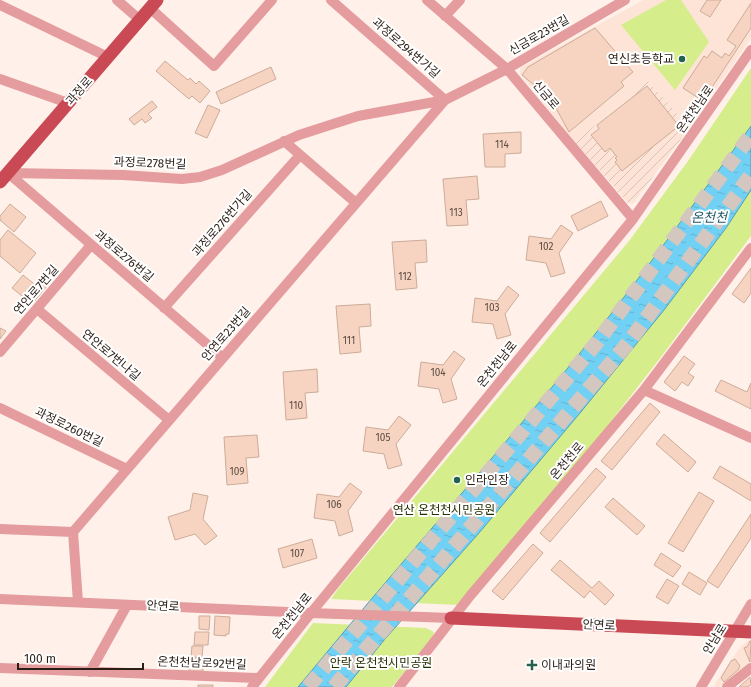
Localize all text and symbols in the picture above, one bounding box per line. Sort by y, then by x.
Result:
street label: 신금로23번길 [506,12,572,58]
street label: 과정로294번가길 [369,15,443,81]
place label: 연신초등학교 [608,52,674,66]
marker: 연신초등학교 [677,54,687,64]
street label: 과정로 [63,74,95,108]
street label: 신금로 [530,78,562,112]
street label: 온천천남로 [673,82,717,136]
house number: 114 [495,139,510,151]
street label: 과정로278번길 [113,155,187,171]
street label: 과정로276번가길 [189,187,255,259]
house number: 113 [449,207,463,219]
water label: 온천천 [691,210,728,225]
street label: 과정로276번길 [92,227,156,285]
house number: 102 [539,241,553,253]
street label: 연안로7번길 [11,263,61,317]
house number: 112 [398,271,412,283]
house number: 103 [485,302,499,314]
street label: 안연로23번길 [199,304,253,364]
street label: 연안로7번나길 [79,327,143,383]
house number: 111 [343,335,355,347]
street label: 온천천남로 [474,338,520,390]
house number: 104 [430,367,446,379]
house number: 110 [289,400,303,412]
street label: 과정로260번길 [33,404,105,450]
house number: 105 [376,432,390,444]
street label: 온천천로 [547,440,587,482]
house number: 109 [229,466,245,478]
place label: 인라인장 [465,473,509,487]
marker: 인라인장 [452,475,462,485]
house number: 106 [326,499,342,511]
park label: 연산 온천천시민공원 [393,503,495,517]
house number: 107 [290,548,305,560]
street label: 온천천남로 [269,590,315,642]
street label: 안연로 [146,598,180,614]
street label: 안연로 [582,617,616,633]
street label: 안남로 [700,621,730,657]
scale bar [18,645,143,671]
text: 100 m [24,652,56,666]
street label: 온천천남로92번길 [157,654,247,672]
park label: 안락 온천천시민공원 [330,656,432,670]
place label: 이내과의원 [541,658,596,672]
marker: 이내과의원 [526,659,538,671]

